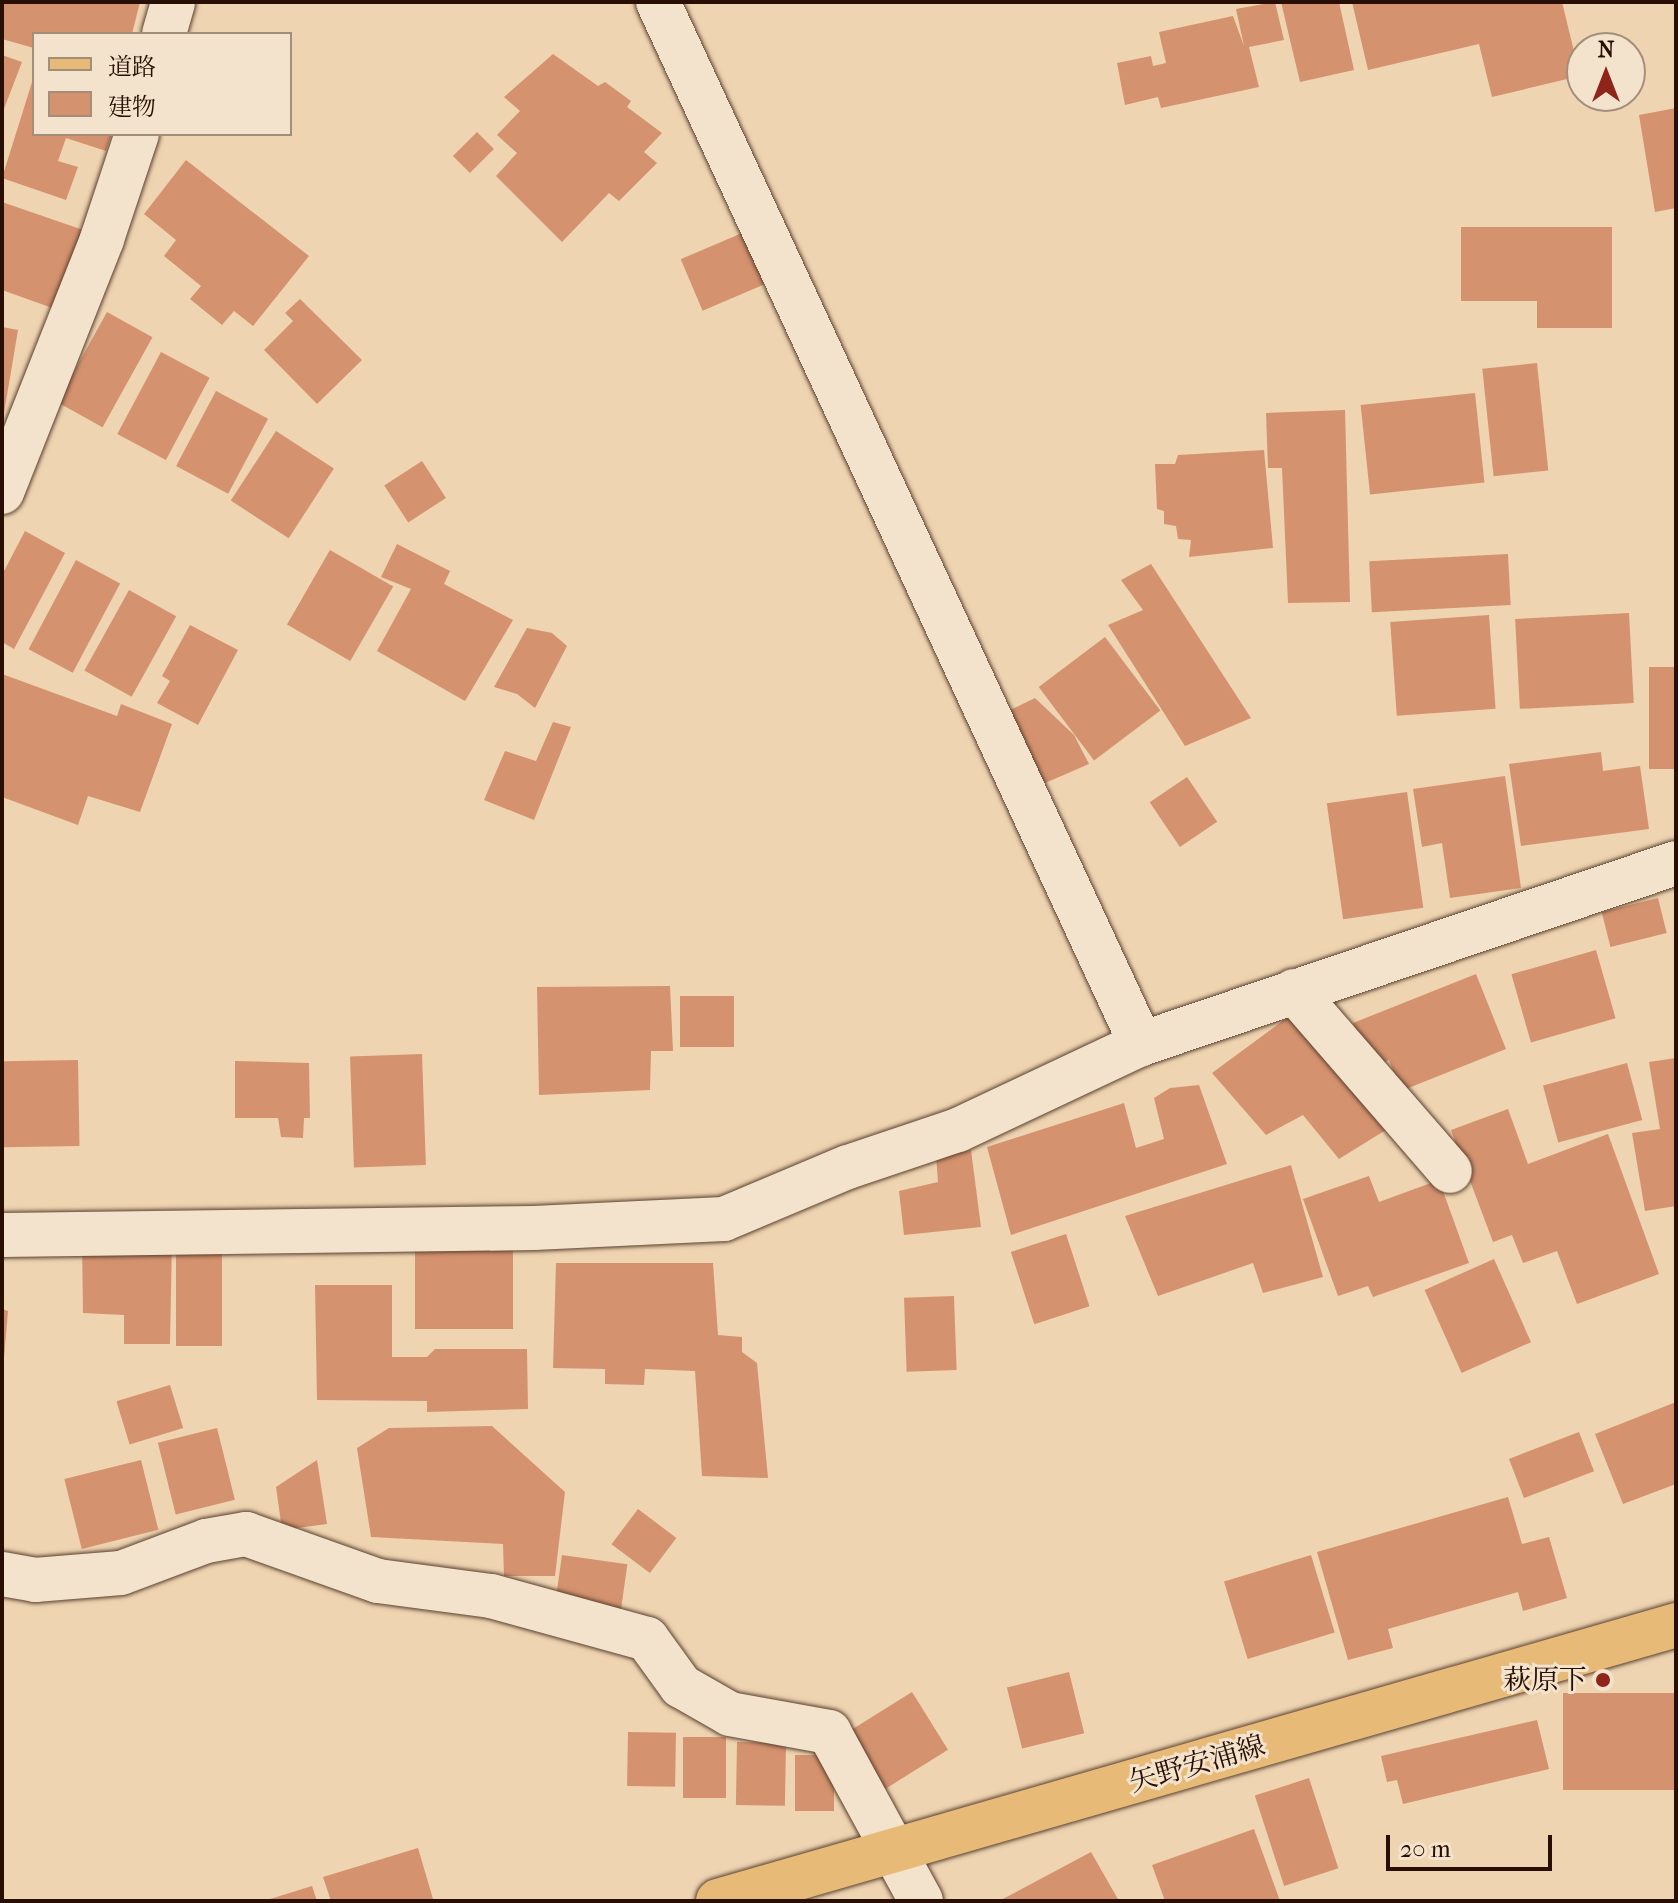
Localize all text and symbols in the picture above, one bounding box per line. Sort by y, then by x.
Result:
legend [32,32,292,136]
north arrow [1566,32,1646,112]
text: N [1598,37,1614,63]
text: 道路 [108,53,156,81]
text: 建物 [108,93,156,121]
place label: 萩原下 [1503,1663,1587,1697]
marker: 萩原下 [1594,1671,1612,1689]
street label: 矢野安浦線 [1125,1729,1269,1799]
scale bar [1390,1819,1556,1869]
text: 20 m [1400,1835,1451,1863]

